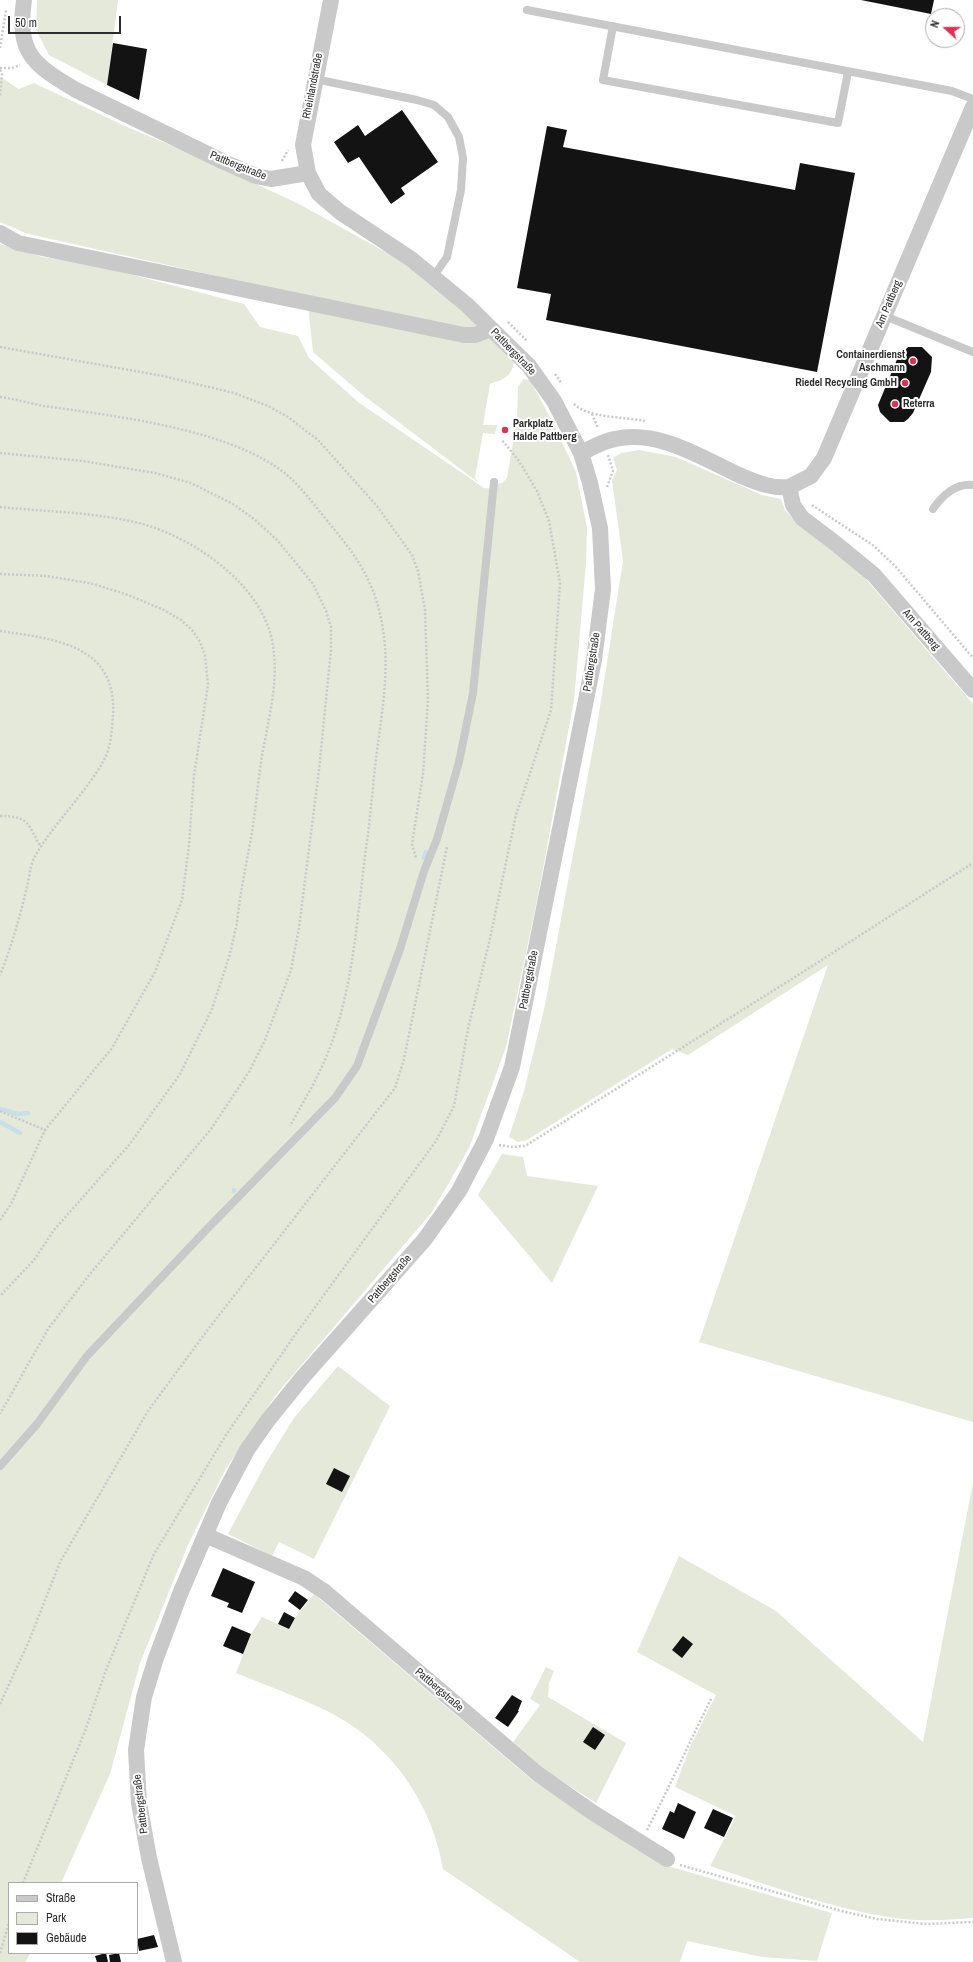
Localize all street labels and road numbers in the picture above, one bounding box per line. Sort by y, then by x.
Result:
street label: Rheinlandstraße [300,52,326,120]
street label: Pattbergstraße [208,149,268,183]
street label: Am Pattberg [873,278,905,330]
street label: Pattbergstraße [488,326,538,378]
street label: Am Pattberg [900,607,942,653]
street label: Pattbergstraße [581,632,603,692]
street label: Pattbergstraße [517,949,541,1011]
street label: Pattbergstraße [365,1252,415,1306]
street label: Pattbergstraße [412,1665,466,1715]
street label: Pattbergstraße [131,1774,151,1834]

